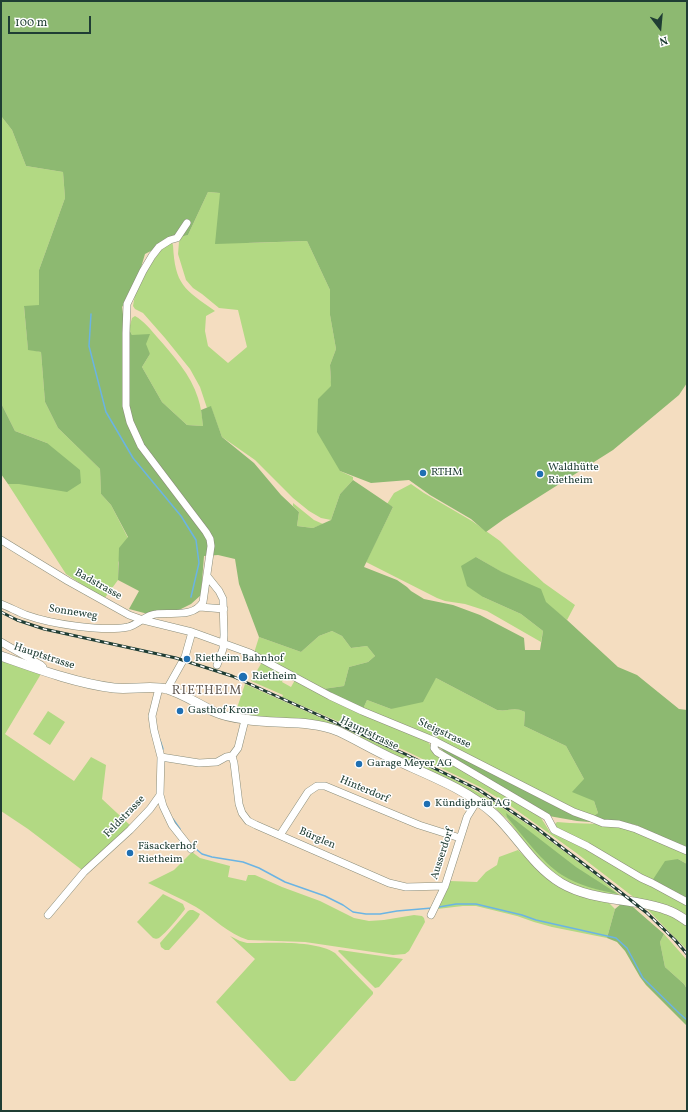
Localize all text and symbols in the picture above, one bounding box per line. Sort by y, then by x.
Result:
scale bar [10,8,93,34]
north arrow [640,8,680,48]
text: 100 m [15,15,47,31]
text: N [658,32,669,48]
place label: Waldhütte Rietheim [548,461,599,487]
place label: RTHM [431,466,462,480]
marker: RTHM [418,468,428,478]
marker: Waldhütte Rietheim [535,469,545,479]
street label: Badstrasse [72,567,124,603]
street label: Sonneweg [48,603,98,623]
street label: Hauptstrasse [12,641,76,673]
place label: Rietheim Bahnhof [195,652,284,666]
marker: Rietheim Bahnhof [182,654,192,664]
place label: Rietheim [252,670,297,684]
marker: Rietheim [237,671,249,683]
district label: RIETHEIM [172,684,242,700]
place label: Gasthof Krone [188,704,258,718]
marker: Gasthof Krone [175,706,185,716]
street label: Hauptstrasse [338,714,400,754]
street label: Steigstrasse [415,716,473,752]
place label: Garage Meyer AG [367,757,452,771]
marker: Garage Meyer AG [354,759,364,769]
street label: Hinterdorf [337,774,391,806]
street label: Feldstrasse [102,793,148,841]
place label: Kündigbräu AG [435,797,510,811]
marker: Kündigbräu AG [422,799,432,809]
street label: Bürglen [297,825,337,853]
street label: Ausserdorf [428,827,458,881]
place label: Fäsackerhof Rietheim [138,840,196,866]
marker: Fäsackerhof Rietheim [125,848,135,858]

